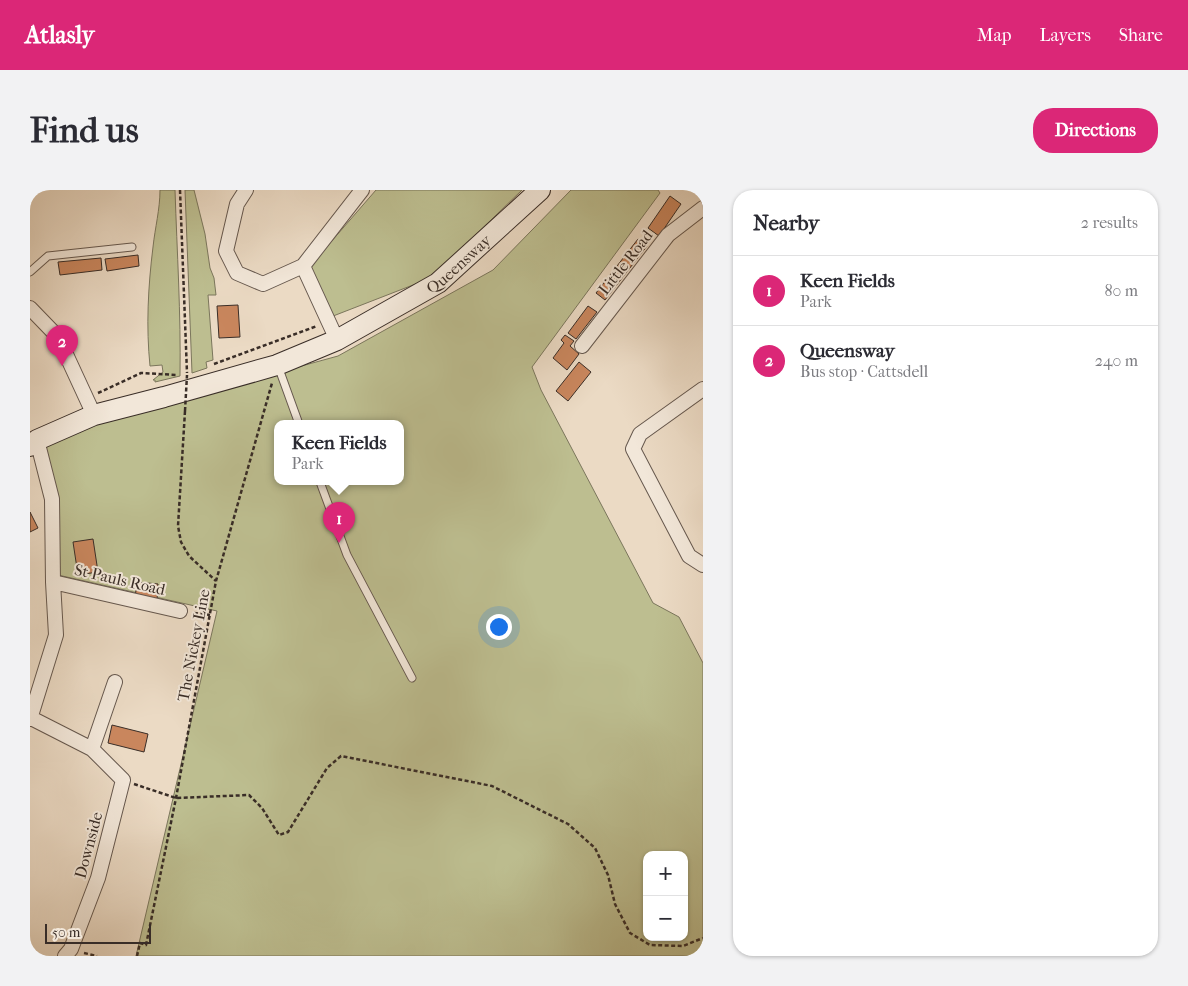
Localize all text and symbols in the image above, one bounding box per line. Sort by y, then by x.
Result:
text: Atlasly [25,21,94,49]
text: Map [977,25,1011,46]
text: Layers [1039,25,1091,46]
text: Share [1119,25,1163,46]
button: Directions [1033,108,1158,153]
text: Find us [30,110,139,151]
text: Nearby [753,211,819,235]
text: 2 results [1081,213,1138,232]
street label: Little Road [594,226,657,298]
street label: Queensway [423,230,495,298]
text: Keen Fields [800,270,895,292]
text: 1 [766,281,772,300]
text: 80 m [1104,281,1138,300]
text: Park [800,292,832,311]
pin: 2 [46,325,78,366]
text: Queensway [800,340,895,362]
text: 2 [765,351,773,370]
text: 240 m [1095,351,1138,370]
text: Bus stop · Cattsdell [800,362,928,381]
popup [274,420,404,485]
text: Keen Fields [292,432,386,454]
text: Park [292,454,323,473]
pin: 1 [323,502,355,543]
street label: St Pauls Road [73,560,167,599]
street label: The Nickey Line [173,587,214,703]
your location [486,614,512,640]
street label: Downside [70,810,107,881]
map controls [643,851,688,941]
button: + [643,851,688,896]
button: − [643,896,688,941]
scale bar [45,921,151,944]
text: 50 m [52,924,80,941]

